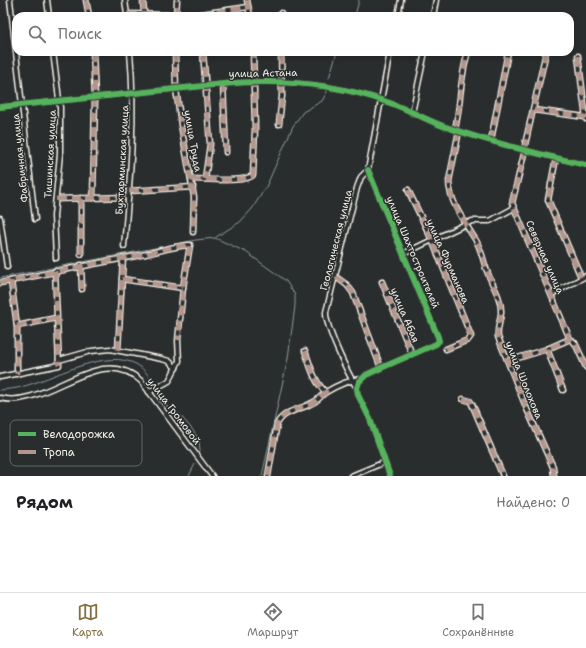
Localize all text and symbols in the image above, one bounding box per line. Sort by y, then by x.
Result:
search box [12,12,574,56]
icon: search [26,23,48,45]
text: Поиск [58,24,102,44]
street label: улица Астана [229,66,298,80]
street label: Бухтарминская улица [113,104,131,215]
street label: Тишинская улица [41,109,59,198]
street label: улица Труда [181,109,205,174]
street label: Фабричная улица [9,112,31,203]
street label: Геологическая улица [317,187,355,292]
street label: улица Шахтостроителей [383,194,443,311]
street label: улица Фурманова [423,217,473,306]
street label: Северная улица [523,218,567,297]
street label: улица Абая [388,285,422,345]
street label: улица Шолохова [502,339,546,422]
street label: улица Громовой [144,375,204,448]
legend [10,420,142,466]
text: Велодорожка [43,427,115,442]
text: Тропа [43,445,75,460]
text: Рядом [16,491,73,513]
text: Найдено: 0 [496,494,570,511]
tab: Карта [72,601,103,640]
tab: Маршрут [247,601,298,640]
tab: Сохранённые [442,601,514,640]

